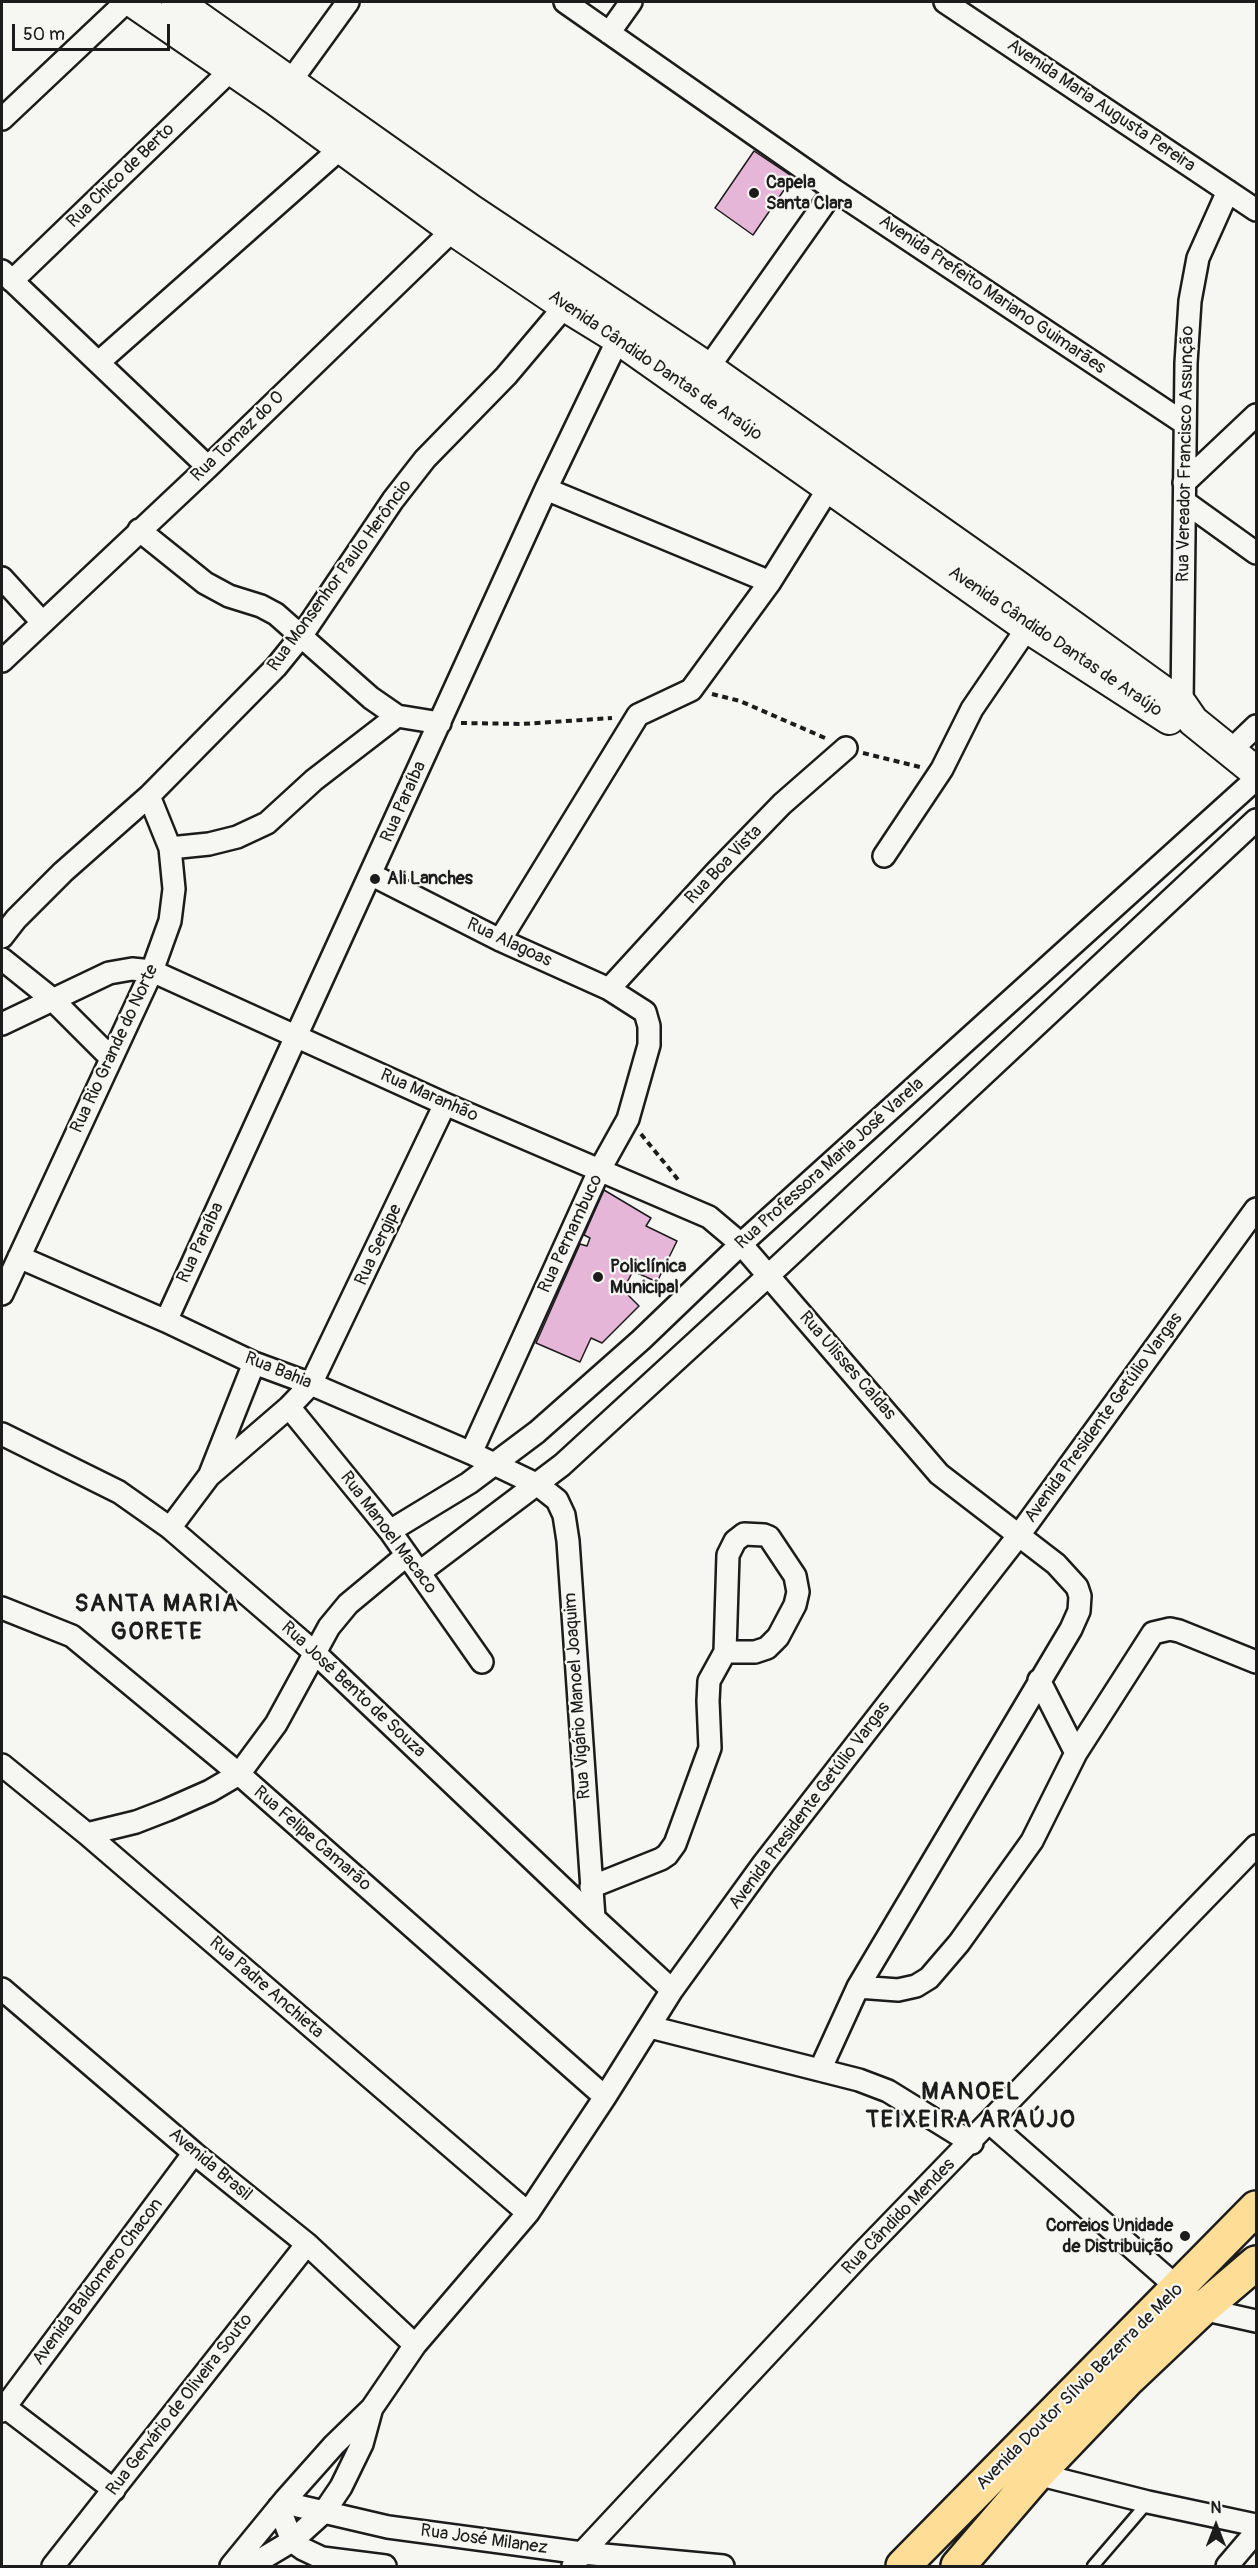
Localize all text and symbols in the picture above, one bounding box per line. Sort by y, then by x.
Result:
scale bar [15,12,172,50]
text: 50 m [23,23,65,46]
street label: Avenida Maria Augusta Pereira [1003,35,1199,177]
street label: Rua Chico de Berto [63,119,179,233]
place label: Capela Santa Clara [766,172,852,214]
marker: Capela Santa Clara [747,186,761,200]
street label: Avenida Prefeito Mariano Guimarães [874,211,1110,379]
street label: Avenida Cândido Dantas de Araújo [544,286,766,446]
street label: Rua Vereador Francisco Assunção [1173,326,1199,582]
street label: Rua Tomaz do O [187,387,289,487]
street label: Rua Monsenhor Paulo Herôncio [263,476,417,676]
street label: Avenida Cândido Dantas de Araújo [944,562,1166,722]
street label: Rua Paraíba [377,758,431,846]
street label: Rua Boa Vista [681,821,767,909]
place label: Ali Lanches [387,868,473,890]
marker: Ali Lanches [368,872,382,886]
street label: Rua Alagoas [463,914,555,972]
street label: Rua Rio Grande do Norte [66,961,164,1137]
street label: Rua Maranhão [377,1065,481,1127]
street label: Rua Professora Maria José Varela [731,1074,929,1254]
street label: Rua Pernambuco [534,1171,608,1297]
street label: Rua Paraíba [173,1199,229,1287]
street label: Rua Sergipe [351,1201,407,1289]
place label: Policlínica Municipal [610,1256,686,1298]
marker: Policlínica Municipal [591,1270,605,1284]
street label: Rua Ulisses Caldas [794,1307,900,1425]
street label: Avenida Presidente Getúlio Vargas [1020,1309,1188,1527]
street label: Rua Bahia [241,1348,315,1394]
street label: Rua Manoel Macaco [335,1468,441,1598]
district label: SANTA MARIA GORETE [75,1591,239,1647]
street label: Rua Vigário Manoel Joaquim [560,1592,596,1800]
street label: Rua José Bento de Souza [276,1617,430,1763]
street label: Avenida Presidente Getúlio Vargas [725,1698,895,1914]
street label: Rua Felipe Camarão [249,1782,375,1896]
street label: Rua Padre Anchieta [204,1933,328,2043]
district label: MANOEL TEIXEIRA ARAÚJO [866,2079,1076,2135]
street label: Avenida Brasil [164,2124,256,2206]
street label: Rua Cândido Mendes [838,2154,960,2280]
street label: Avenida Baldomero Chacon [28,2194,168,2370]
place label: Correios Unidade de Distribuição [1046,2215,1173,2258]
marker: Correios Unidade de Distribuição [1178,2229,1192,2243]
street label: Avenida Doutor Sílvio Bezerra de Melo [972,2279,1188,2495]
street label: Rua Gervário de Oliveira Souto [102,2310,258,2500]
north arrow [1186,2496,1246,2556]
text: N [1211,2498,1221,2518]
street label: Rua José Milanez [419,2520,549,2560]

